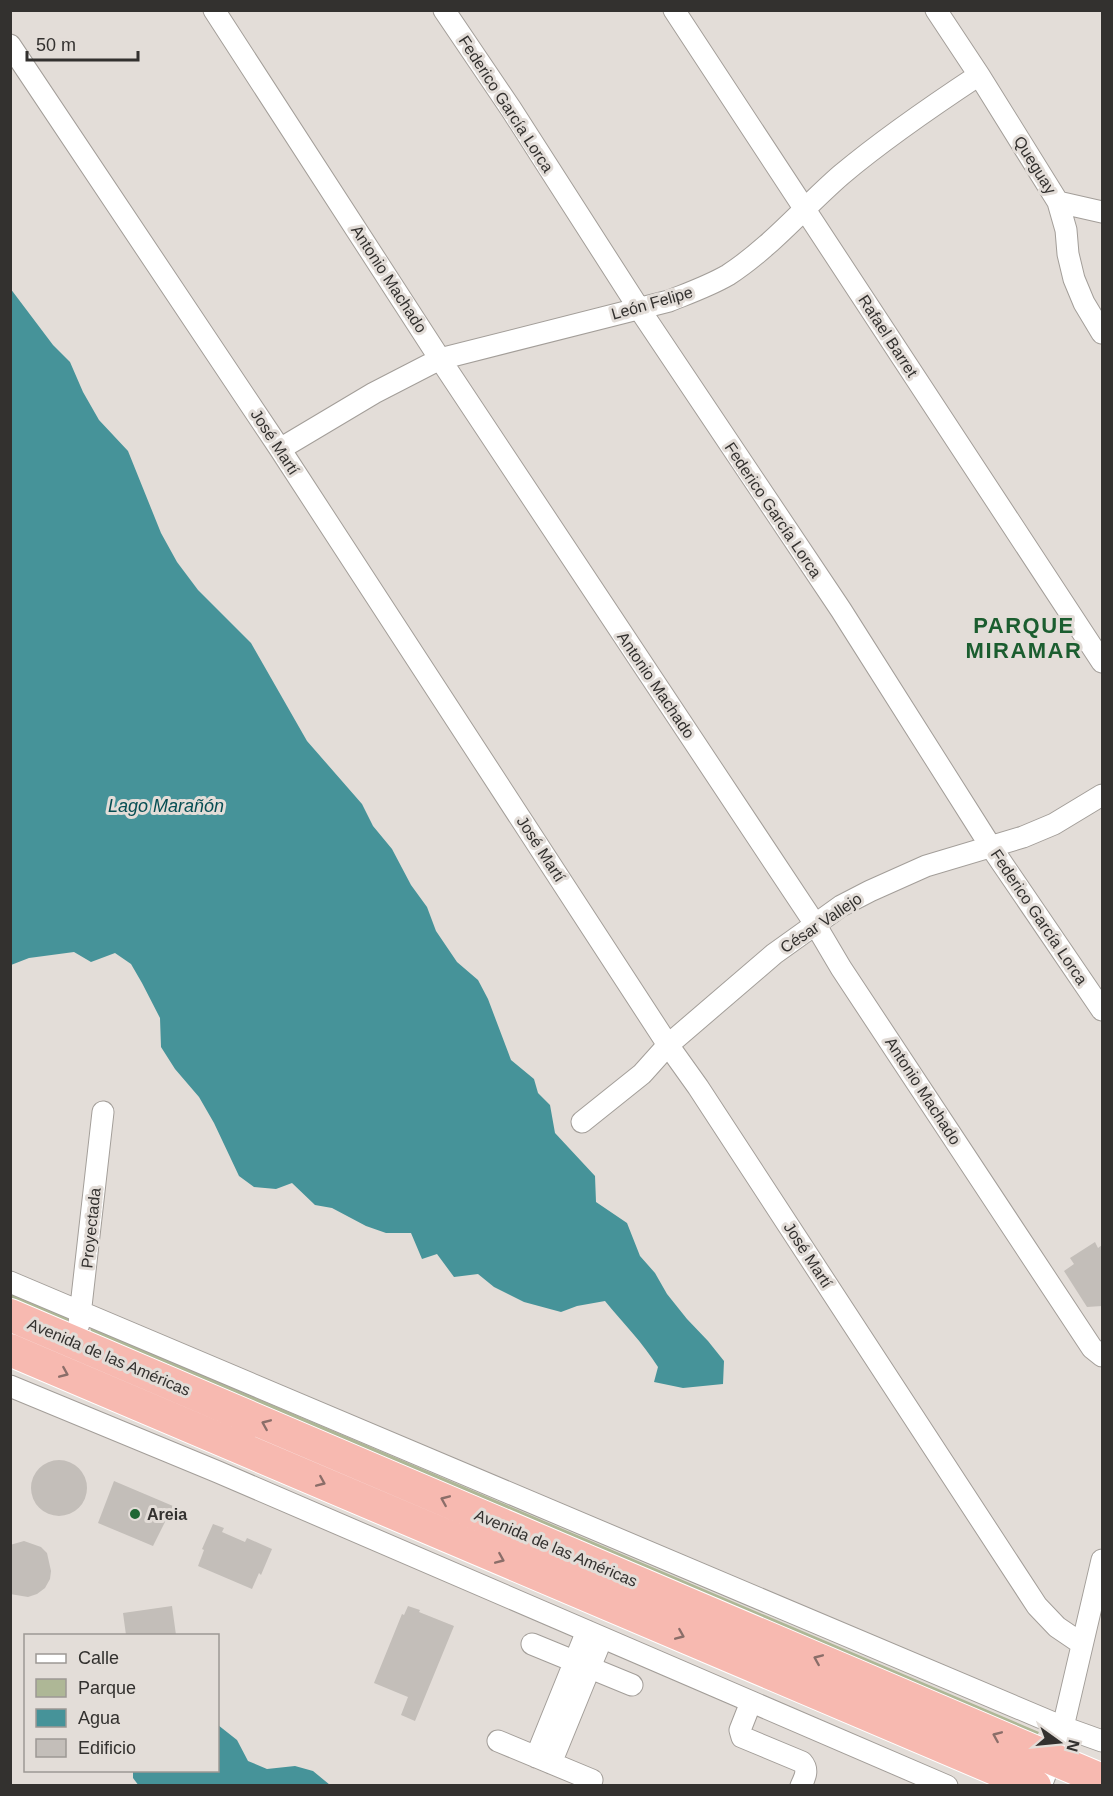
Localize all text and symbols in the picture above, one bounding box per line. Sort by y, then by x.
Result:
scale bar [27,24,138,62]
street label: Federico García Lorca [456,33,557,175]
text: 50 m [36,35,76,55]
street label: Queguay [1011,133,1059,197]
street label: Antonio Machado [348,222,430,336]
street label: León Felipe [609,283,695,323]
street label: Rafael Barret [855,292,921,381]
street label: José Martí [248,406,303,478]
street label: Federico García Lorca [721,439,825,581]
district label: PARQUE MIRAMAR [966,613,1082,663]
street label: Antonio Machado [614,629,698,741]
water label: Lago Marañón [108,796,224,816]
street label: José Martí [514,813,569,885]
street label: Federico García Lorca [987,846,1091,988]
street label: César Vallejo [777,890,865,956]
street label: Antonio Machado [882,1034,964,1148]
street label: Proyectada [78,1187,104,1269]
street label: José Martí [781,1219,836,1291]
street label: Avenida de las Américas [25,1315,193,1399]
one-way arrow [58,1365,69,1377]
one-way arrow [261,1419,272,1431]
one-way arrow [315,1475,326,1487]
one-way arrow [440,1496,451,1508]
place label: Areia [147,1506,187,1523]
street label: Avenida de las Américas [472,1506,640,1590]
marker: Areia [128,1507,142,1521]
one-way arrow [494,1551,505,1563]
one-way arrow [673,1628,684,1640]
legend [24,1634,219,1772]
text: Calle [78,1648,119,1668]
one-way arrow [813,1654,824,1666]
text: Parque [78,1678,136,1698]
text: Agua [78,1708,121,1728]
north arrow [1029,1712,1089,1772]
one-way arrow [992,1731,1003,1743]
text: Edificio [78,1738,136,1758]
text: N [1063,1738,1083,1754]

